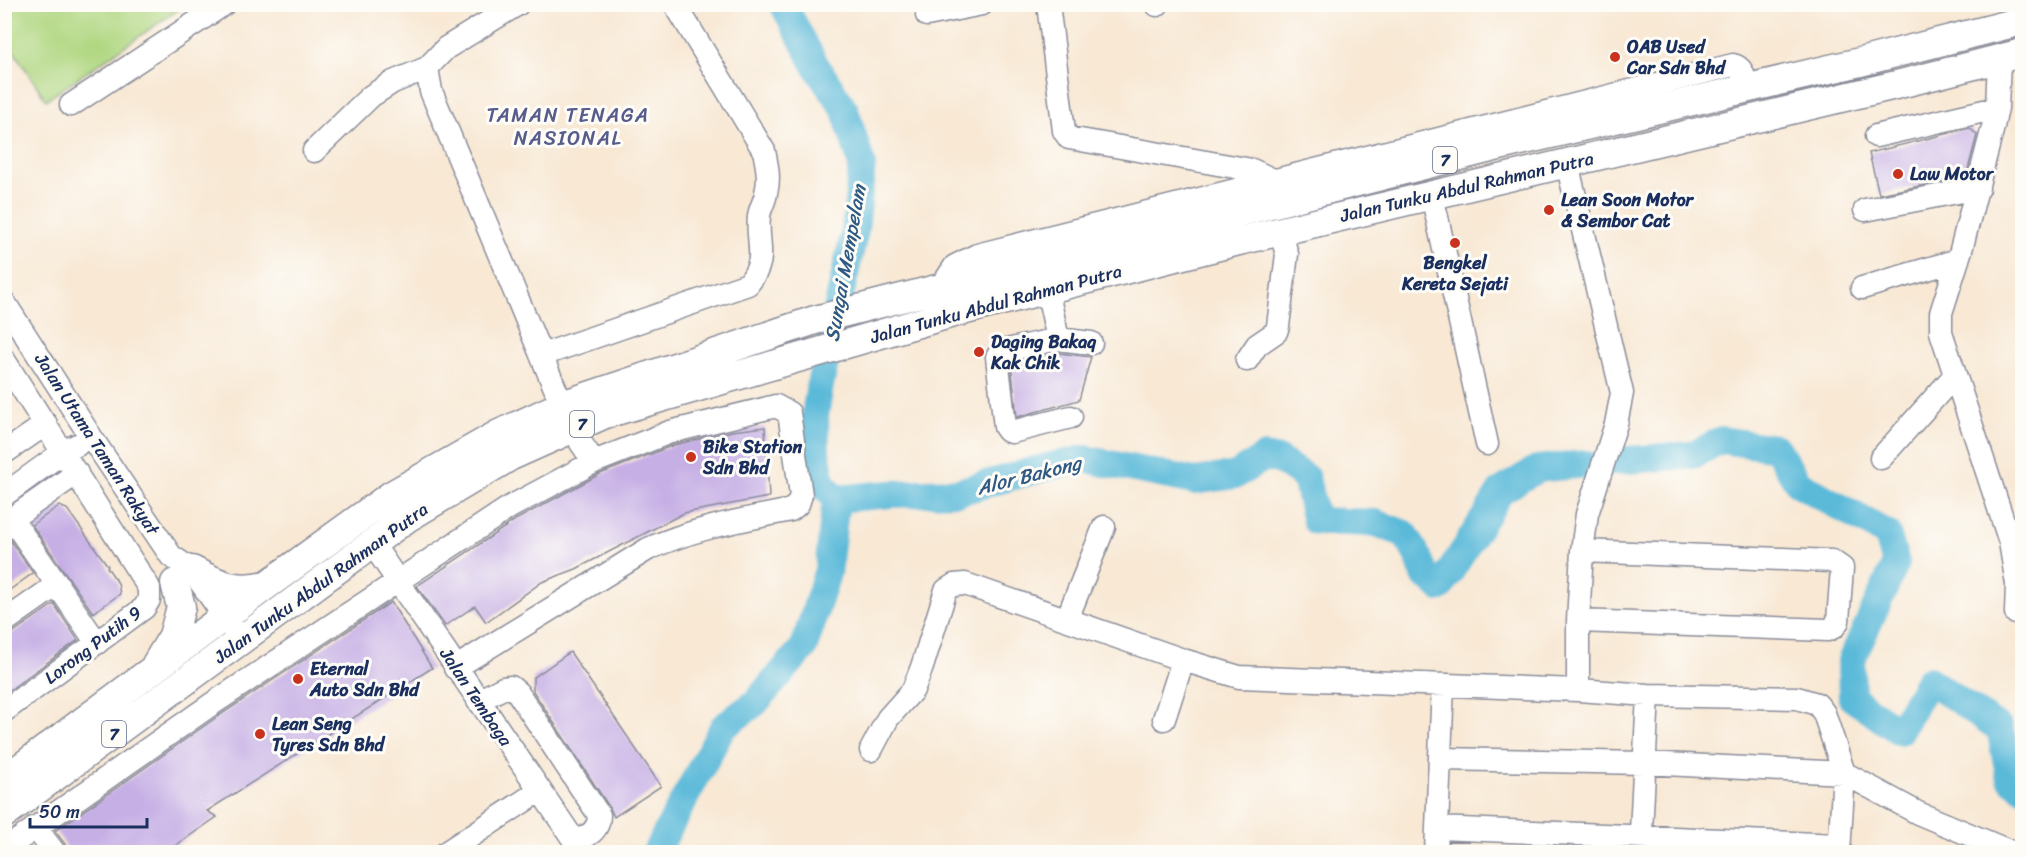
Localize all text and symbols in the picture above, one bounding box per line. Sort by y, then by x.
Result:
place label: OAB Used Car Sdn Bhd [1626,31,1727,84]
marker: OAB Used Car Sdn Bhd [1608,50,1622,64]
district label: TAMAN TENAGA NASIONAL [486,98,650,156]
street label: Jalan Tunku Abdul Rahman Putra [1336,142,1597,232]
road number: 7 [1433,147,1457,173]
place label: Law Motor [1910,158,1995,190]
marker: Law Motor [1891,167,1905,181]
water label: Sungai Mempelam [814,180,877,344]
place label: Lean Soon Motor & Sembor Cat [1561,184,1695,237]
marker: Lean Soon Motor & Sembor Cat [1542,203,1556,217]
marker: Bengkel Kereta Sejati [1448,236,1462,250]
place label: Bengkel Kereta Sejati [1401,247,1509,300]
street label: Jalan Tunku Abdul Rahman Putra [866,255,1125,353]
place label: Daging Bakaq Kak Chik [990,326,1097,379]
marker: Daging Bakaq Kak Chik [972,345,986,359]
street label: Jalan Utama Taman Rakyat [25,346,168,542]
road number: 7 [570,411,594,437]
place label: Bike Station Sdn Bhd [702,431,802,484]
water label: Alor Bakong [972,445,1087,506]
marker: Bike Station Sdn Bhd [684,450,698,464]
street label: Jalan Tunku Abdul Rahman Putra [206,494,435,673]
street label: Lorong Putih 9 [37,597,149,693]
street label: Jalan Tembaga [430,640,522,754]
place label: Eternal Auto Sdn Bhd [309,653,420,706]
marker: Eternal Auto Sdn Bhd [291,672,305,686]
place label: Lean Seng Tyres Sdn Bhd [272,708,386,761]
road number: 7 [102,721,126,747]
marker: Lean Seng Tyres Sdn Bhd [253,727,267,741]
scale bar [30,791,147,829]
text: 50 m [39,796,80,828]

